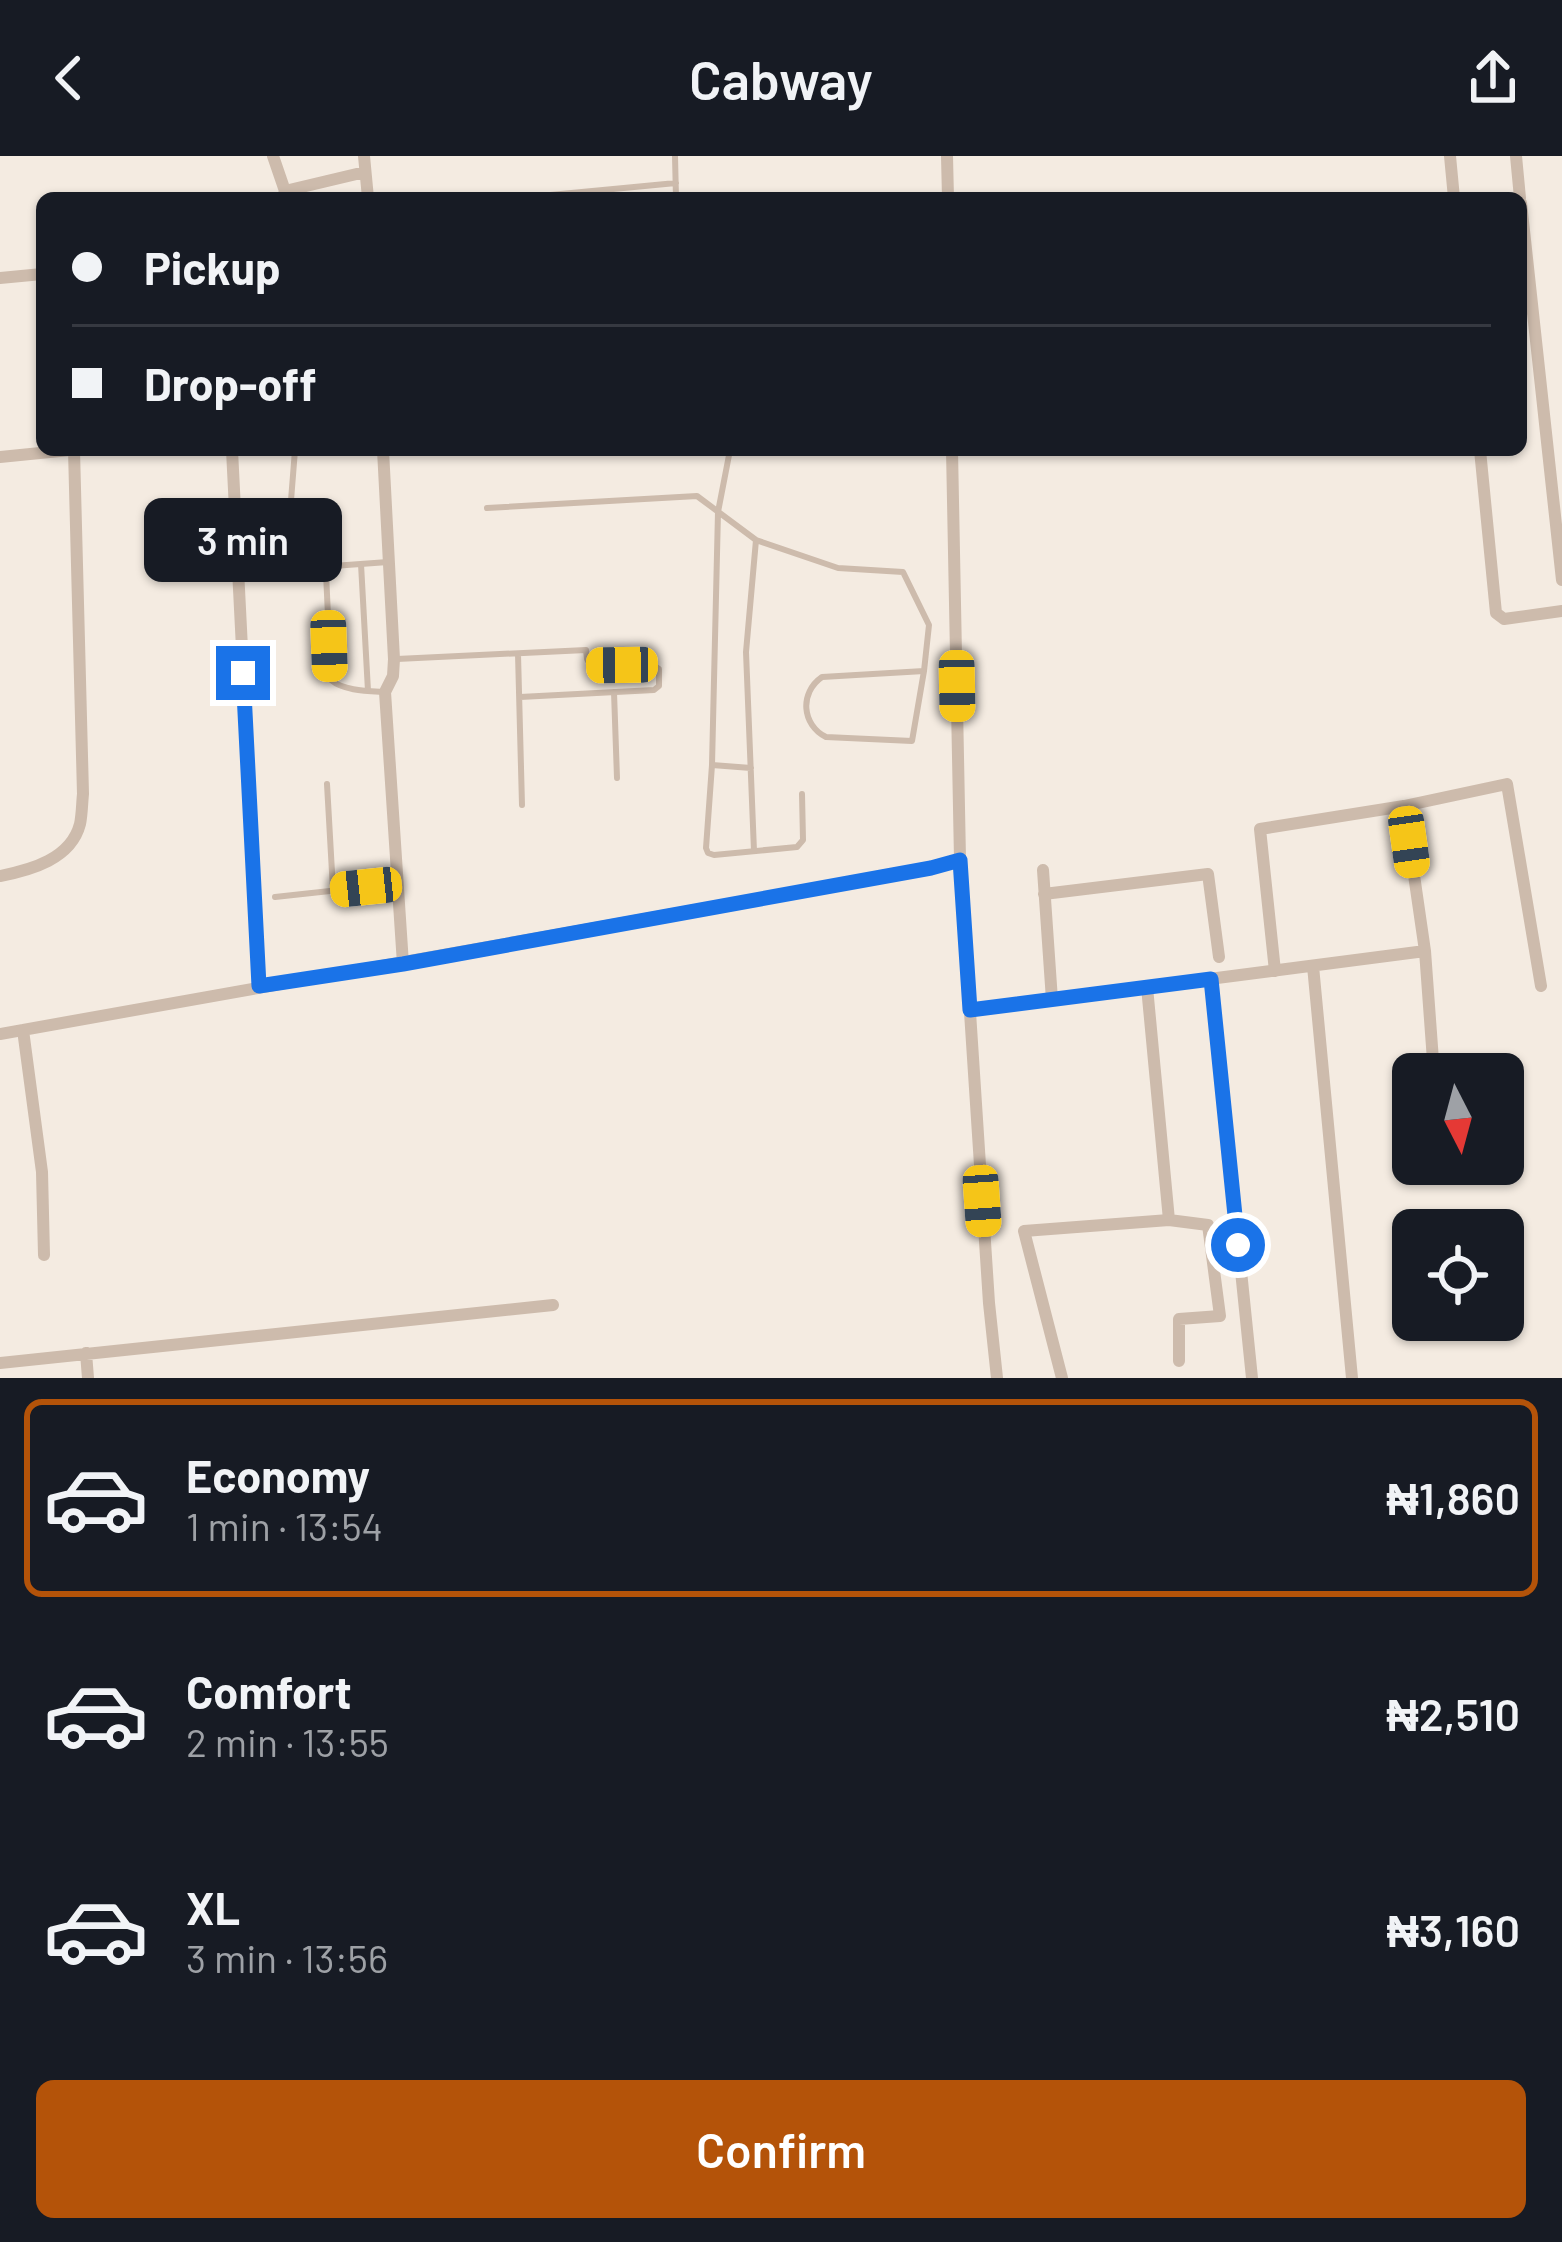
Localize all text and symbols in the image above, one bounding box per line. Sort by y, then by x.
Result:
icon: back [36,45,102,111]
icon: share [1460,45,1526,111]
text: Cabway [689,46,873,111]
text: Pickup [144,240,281,294]
text: Drop-off [144,356,317,410]
callout: 3 min [144,499,342,583]
text: 3 min [197,516,289,563]
car [310,609,348,683]
route end [216,646,270,700]
car [586,646,658,684]
car [938,650,976,722]
car [1386,804,1432,880]
car [328,865,404,909]
north arrow [1392,1053,1524,1185]
map controls [1392,1053,1524,1341]
car [962,1164,1002,1238]
button: locate [1392,1209,1524,1341]
route start [1211,1218,1265,1272]
icon: car [42,1444,150,1552]
text: Economy [186,1448,370,1502]
text: ₦1,860 [1386,1470,1520,1524]
text: 1 min · 13:54 [186,1502,383,1549]
icon: car [42,1660,150,1768]
text: Comfort [186,1664,352,1718]
text: ₦2,510 [1386,1686,1520,1740]
text: 2 min · 13:55 [186,1718,389,1765]
icon: car [42,1876,150,1984]
text: XL [186,1880,240,1934]
text: ₦3,160 [1386,1902,1520,1956]
text: 3 min · 13:56 [186,1934,388,1981]
button: Confirm [36,2080,1526,2218]

